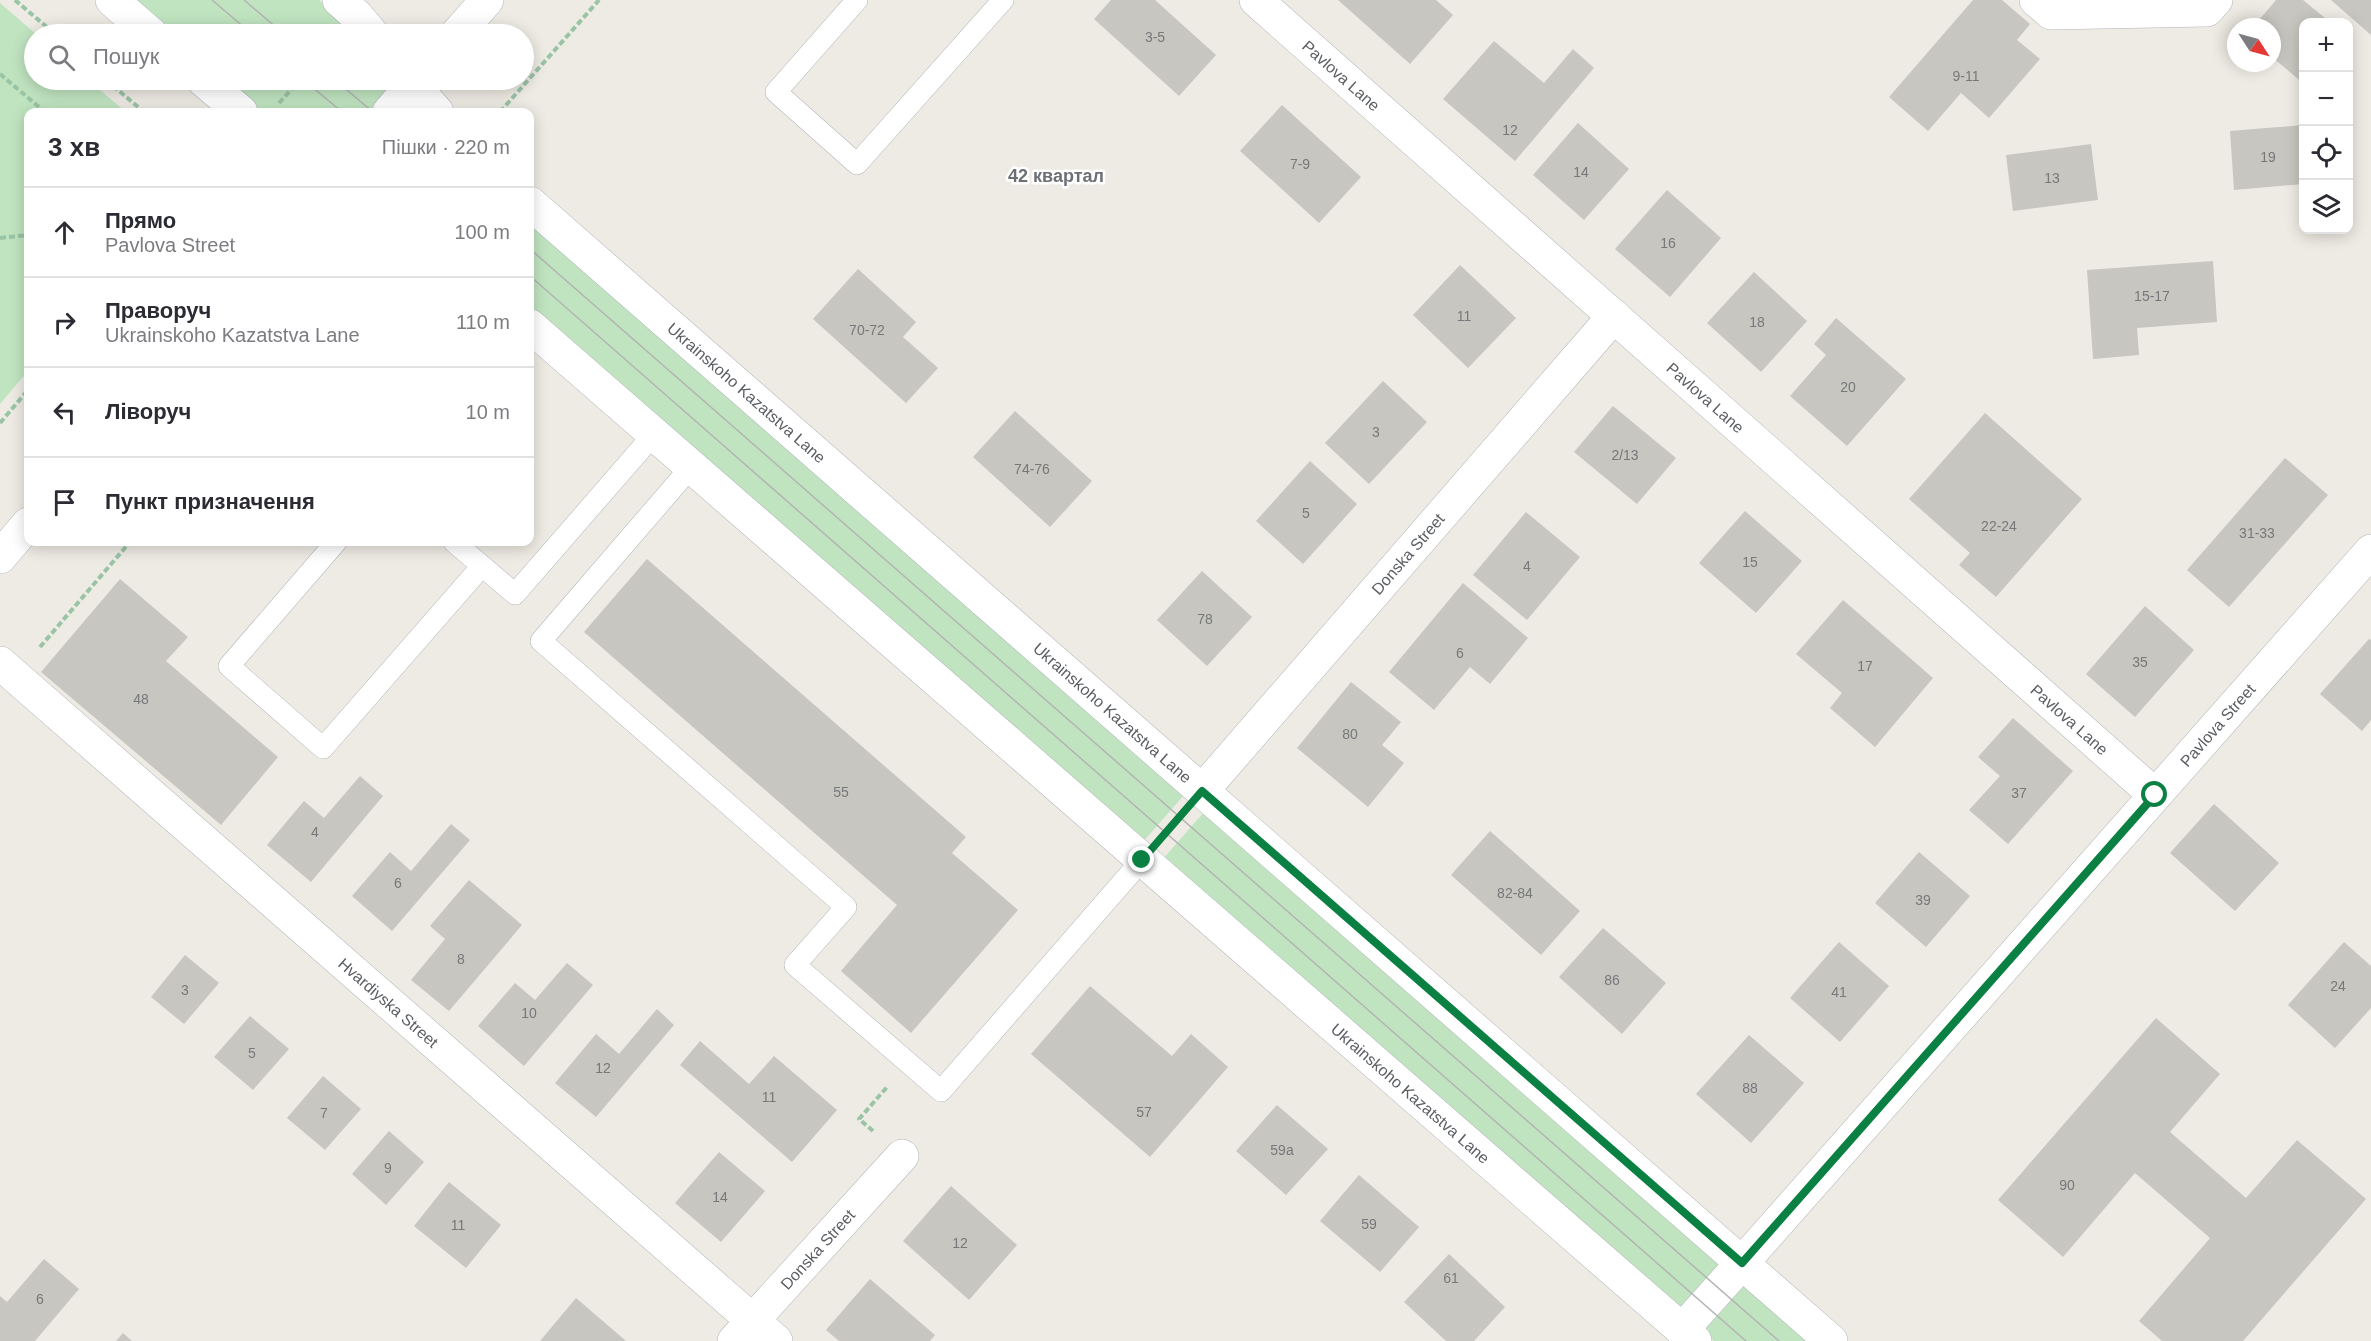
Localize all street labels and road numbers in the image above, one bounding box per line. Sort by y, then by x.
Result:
street label: Pavlova Lane [1299,37,1383,114]
street label: Ukrainskoho Kazatstva Lane [664,319,829,467]
street label: Pavlova Lane [1663,359,1747,436]
street label: Donska Street [1368,510,1448,598]
street label: Ukrainskoho Kazatstva Lane [1030,639,1195,787]
street label: Pavlova Street [2177,680,2259,770]
street label: Pavlova Lane [2027,681,2111,758]
street label: Hvardiyska Street [335,955,442,1051]
street label: Ukrainskoho Kazatstva Lane [1328,1020,1493,1167]
street label: Donska Street [777,1206,858,1293]

